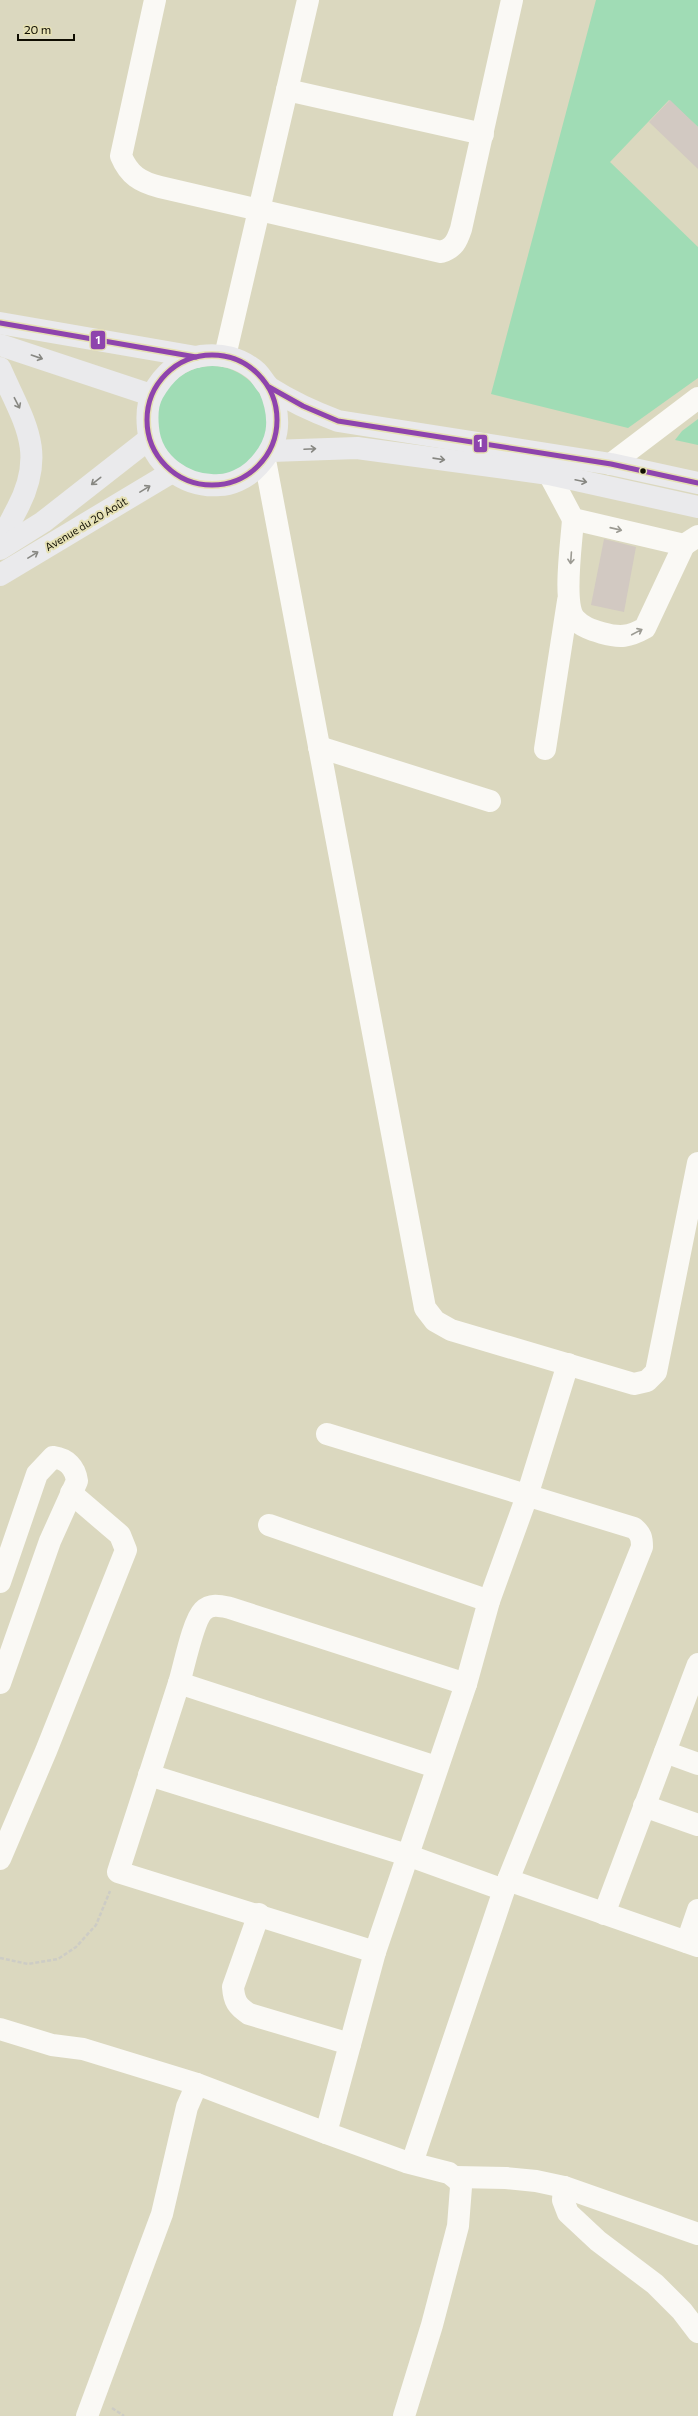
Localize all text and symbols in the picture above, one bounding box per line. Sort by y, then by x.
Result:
scale bar [18,16,74,42]
text: 20 m [24,22,51,36]
line badge: 1 [90,330,106,350]
text: 1 [96,333,101,346]
one-way arrow [30,354,43,361]
one-way arrow [14,397,21,409]
line badge: 1 [473,434,488,453]
text: 1 [478,436,483,449]
one-way arrow [303,445,316,453]
one-way arrow [432,455,445,463]
unlabelled marker [638,466,648,476]
one-way arrow [90,476,101,485]
one-way arrow [574,477,587,485]
one-way arrow [139,484,151,492]
street label: Avenue du 20 Août [42,494,129,553]
one-way arrow [609,526,622,533]
one-way arrow [27,551,39,559]
one-way arrow [567,551,575,564]
one-way arrow [631,628,643,636]

